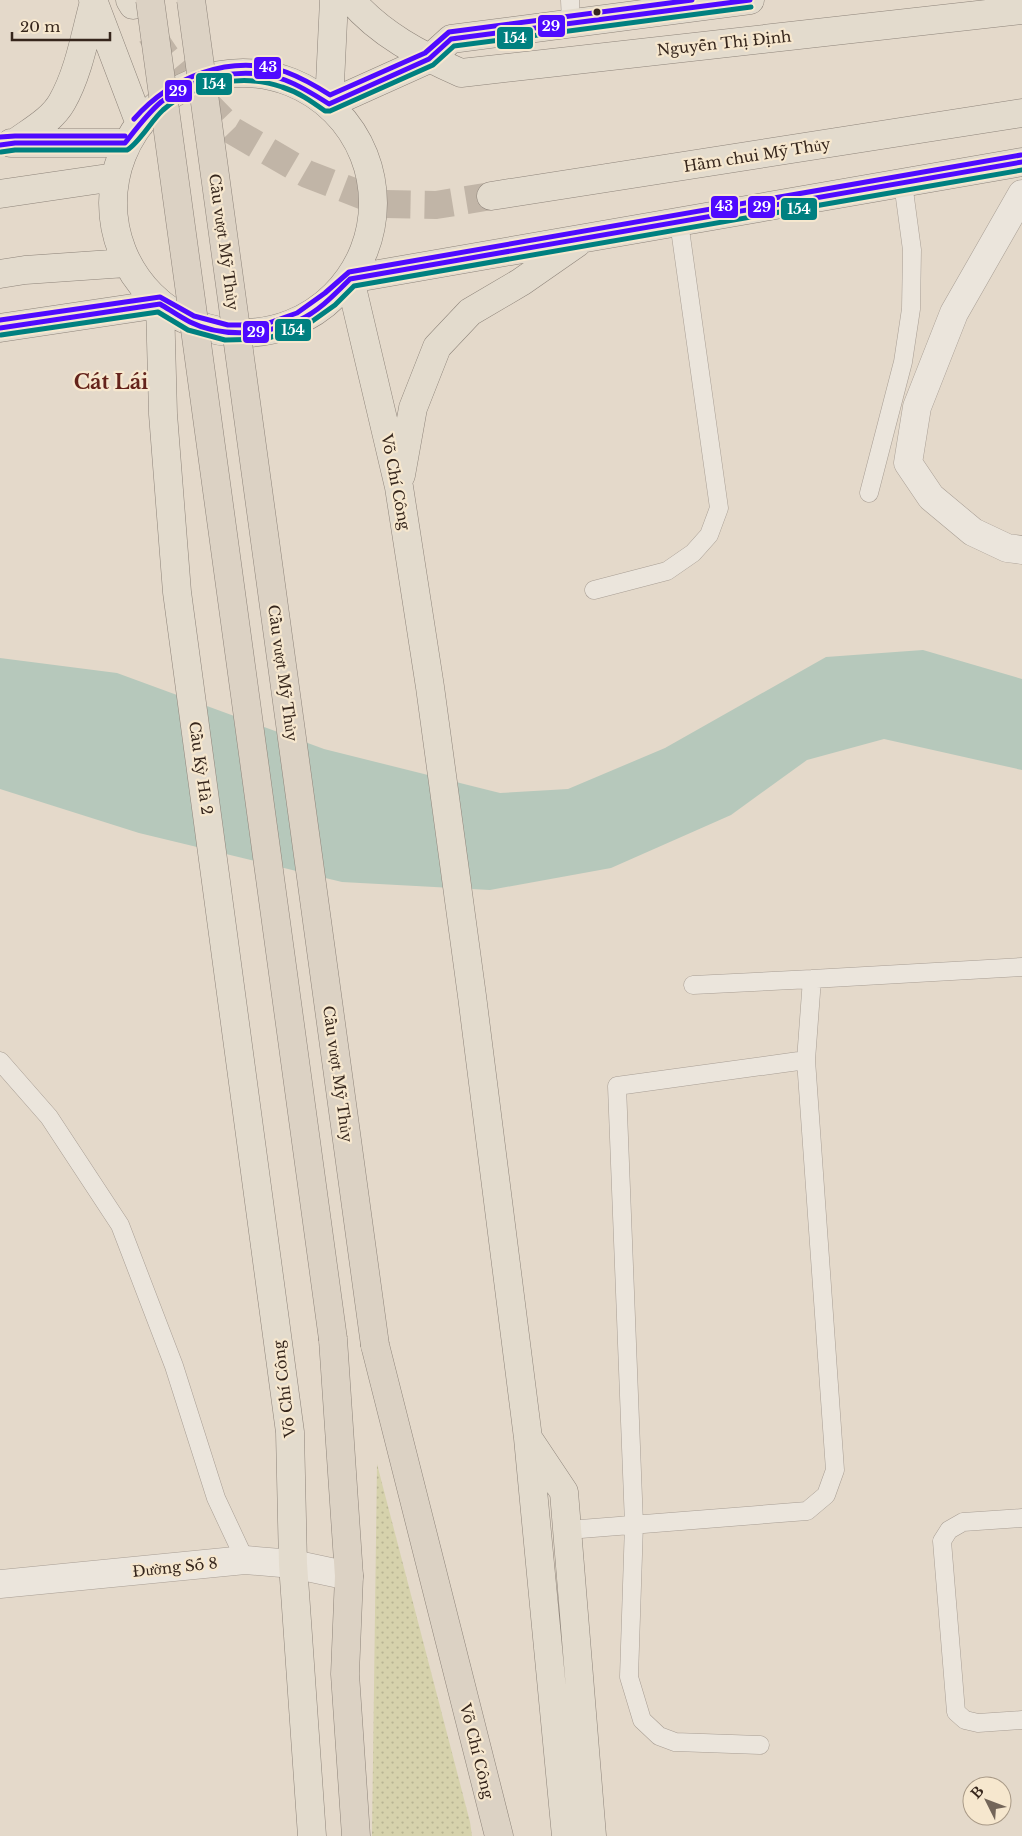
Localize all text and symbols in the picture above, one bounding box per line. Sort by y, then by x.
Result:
unlabelled marker [592,7,602,17]
scale bar [12,10,110,42]
line badge: 29 [537,14,566,38]
text: 20 m [20,17,60,36]
text: 29 [542,17,560,35]
line badge: 154 [496,26,534,50]
street label: Nguyễn Thị Định [656,26,792,60]
text: 154 [503,29,527,47]
line badge: 43 [253,56,282,80]
text: 43 [259,58,277,76]
line badge: 154 [195,72,233,96]
text: 154 [202,75,226,93]
line badge: 29 [164,79,193,103]
text: 29 [169,82,187,100]
street label: Hầm chui Mỹ Thủy [682,134,832,176]
street label: Cầu vượt Mỹ Thủy [205,172,243,312]
line badge: 43 [710,195,739,219]
line badge: 29 [747,195,776,219]
text: 43 [715,197,733,215]
line badge: 154 [780,197,818,221]
text: 29 [753,198,771,216]
text: 154 [787,200,811,218]
line badge: 154 [274,318,312,342]
line badge: 29 [242,320,270,344]
text: 154 [281,321,305,339]
text: 29 [247,323,265,341]
district label: Cát Lái [74,370,148,394]
street label: Võ Chí Công [377,431,415,533]
street label: Cầu vượt Mỹ Thủy [264,603,302,743]
street label: Cầu Kỳ Hà 2 [185,720,217,816]
street label: Cầu vượt Mỹ Thủy [319,1004,357,1144]
street label: Võ Chí Công [269,1338,299,1440]
street label: Đường Số 8 [131,1553,219,1581]
street label: Võ Chí Công [456,1700,498,1802]
north arrow [962,1776,1012,1826]
text: B [967,1782,988,1802]

